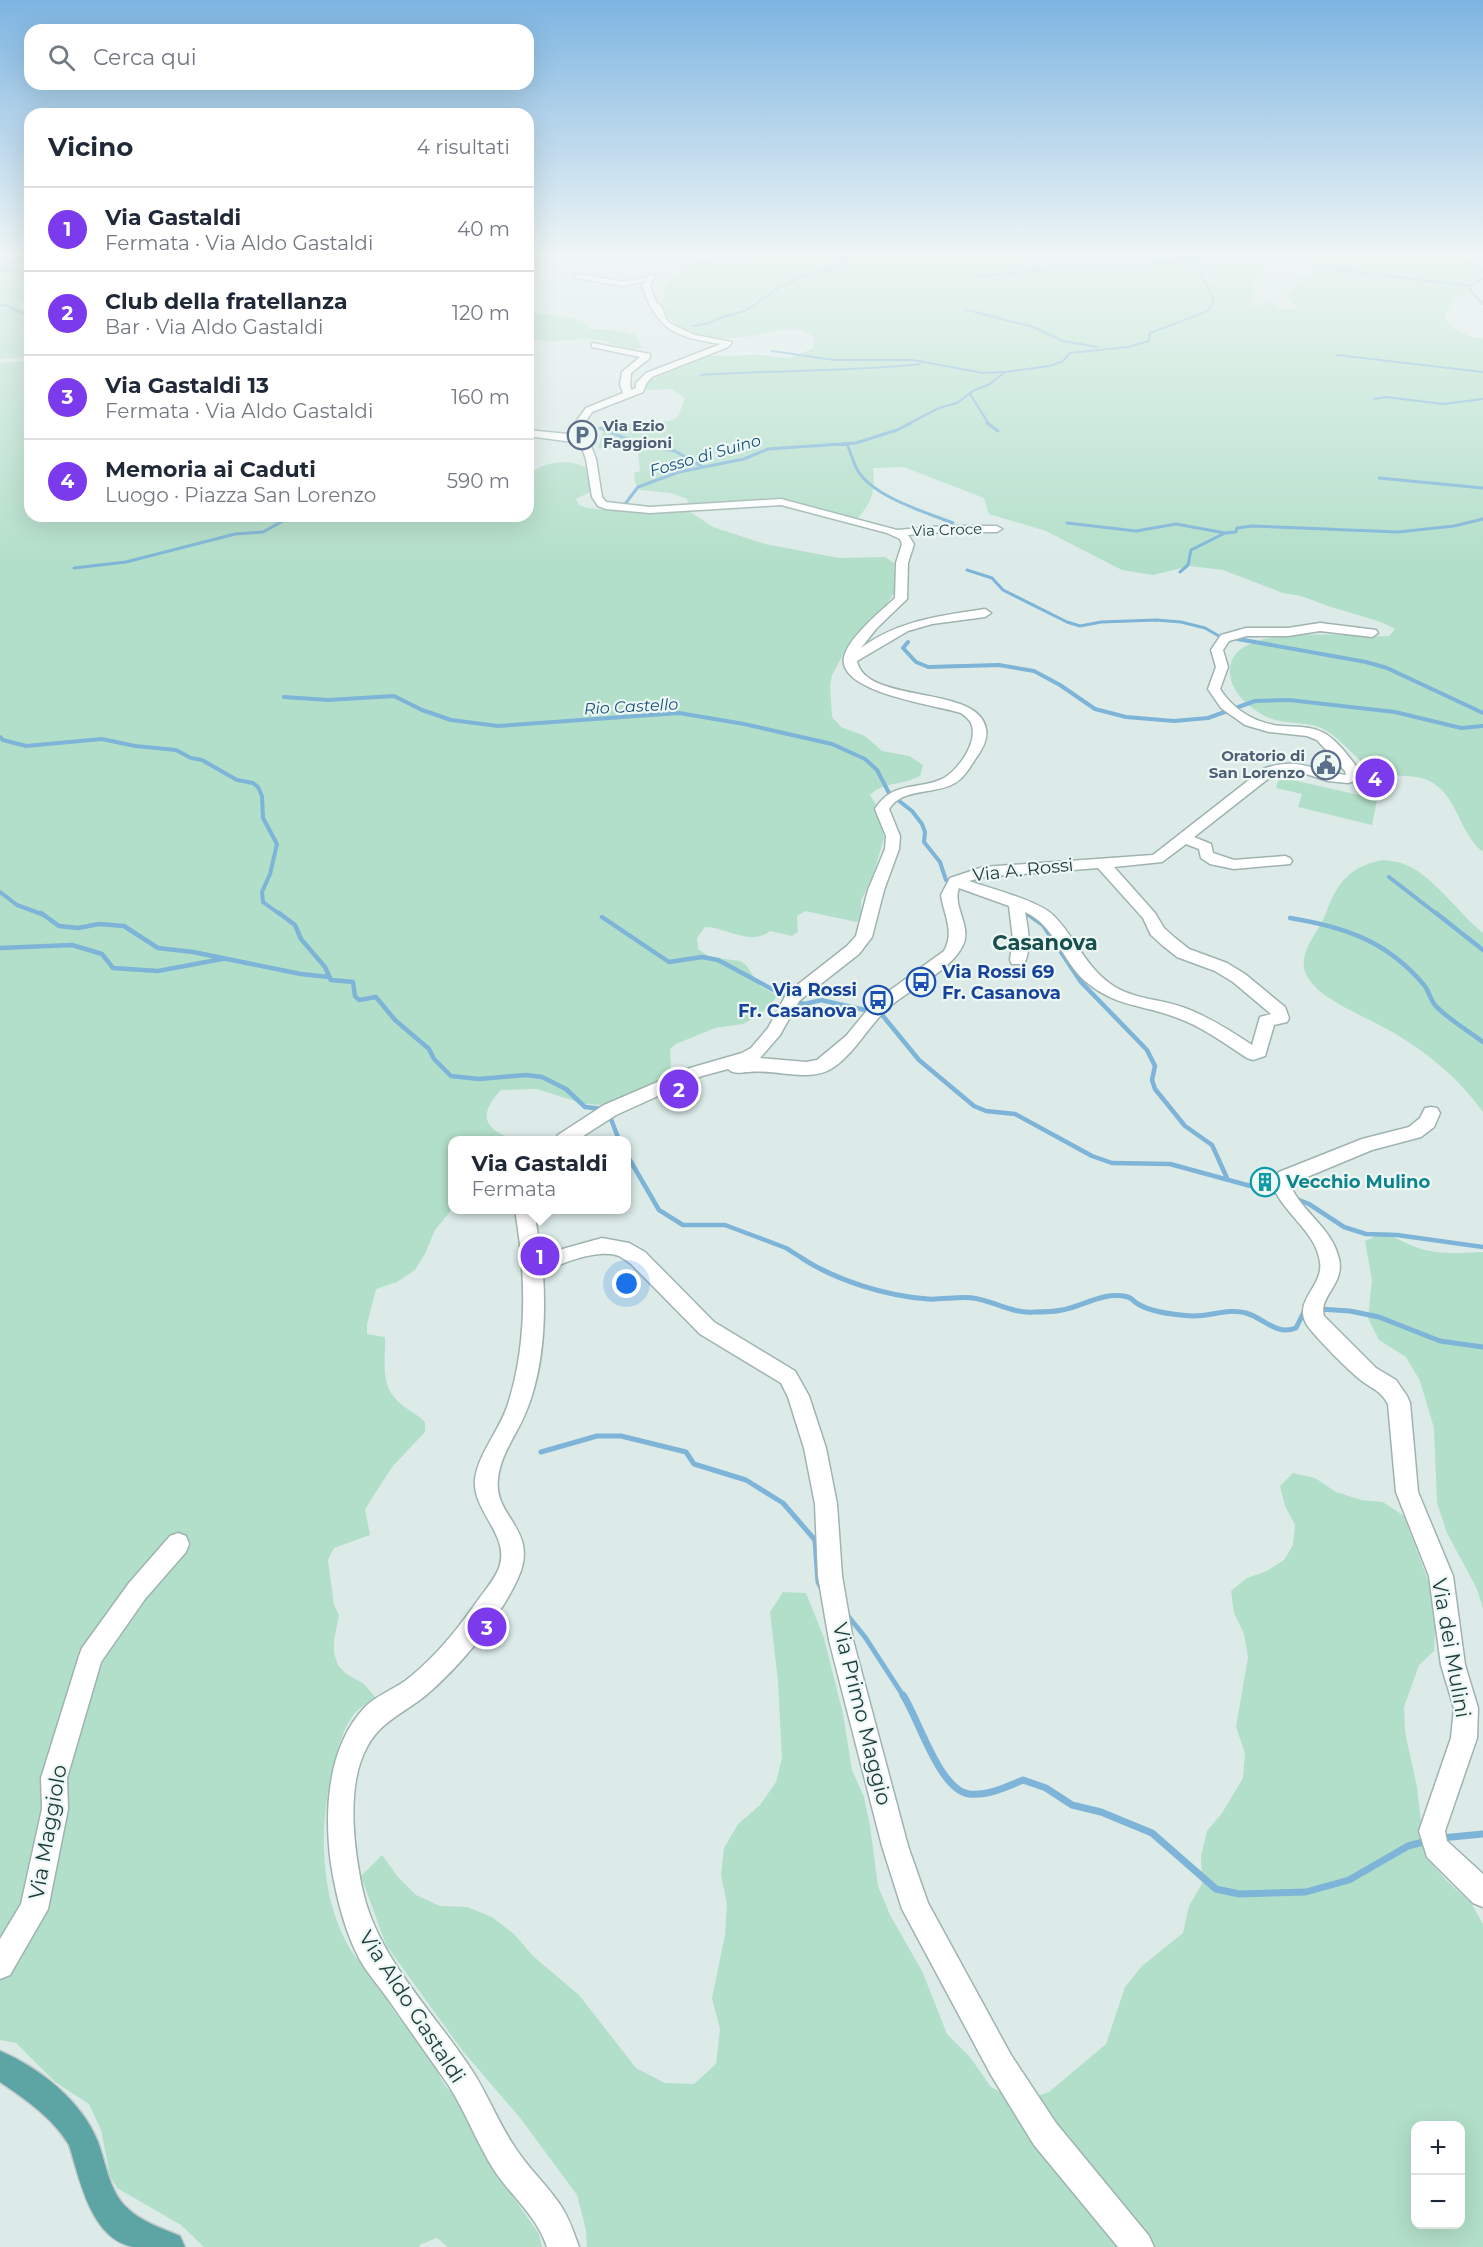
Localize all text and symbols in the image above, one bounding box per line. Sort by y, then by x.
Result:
search box [24,24,534,90]
icon: search [45,41,78,74]
text: Cerca qui [93,44,197,71]
text: Vicino [48,131,133,163]
text: 4 risultati [417,135,510,159]
text: Via Gastaldi [105,204,241,231]
text: 1 [64,217,71,241]
text: 40 m [457,217,510,241]
text: Fermata · Via Aldo Gastaldi [105,231,373,255]
text: Club della fratellanza [105,288,348,315]
text: 2 [62,301,73,325]
text: 120 m [452,301,510,325]
text: Bar · Via Aldo Gastaldi [105,315,323,339]
text: Via Gastaldi 13 [105,372,269,399]
text: 3 [62,385,73,409]
text: 160 m [451,385,510,409]
text: Fermata · Via Aldo Gastaldi [105,399,373,423]
place label: Via Ezio Faggioni [602,416,672,452]
parking icon: Via Ezio Faggioni [566,419,598,451]
water label: Fosso di Suino [647,431,763,480]
text: Memoria ai Caduti [105,456,316,483]
text: 4 [61,469,74,493]
text: 590 m [447,469,510,493]
text: Luogo · Piazza San Lorenzo [105,483,376,507]
street label: Via Croce [912,519,982,540]
water label: Rio Castello [583,695,679,718]
place label: Oratorio di San Lorenzo [1209,746,1305,782]
public building icon: Oratorio di San Lorenzo [1310,749,1342,781]
pin: 4 [1356,756,1394,800]
street label: Via A. Rossi [972,854,1074,886]
district label: Casanova [992,930,1098,955]
place label: Via Rossi 69 Fr. Casanova [941,961,1061,1004]
bus stop icon: Via Rossi 69 Fr. Casanova [905,966,937,998]
place label: Via Rossi Fr. Casanova [738,979,857,1022]
bus stop icon: Via Rossi Fr. Casanova [862,984,894,1016]
pin: 2 [660,1066,698,1112]
popup [448,1136,631,1214]
text: Via Gastaldi [471,1150,608,1177]
building icon: Vecchio Mulino [1249,1166,1281,1198]
place label: Vecchio Mulino [1285,1171,1431,1193]
text: Fermata [471,1177,556,1201]
pin: 1 [520,1234,560,1278]
your location [612,1269,641,1298]
street label: Via dei Mulini [1427,1576,1476,1720]
pin: 3 [468,1604,506,1650]
street label: Via Primo Maggio [828,1620,897,1808]
street label: Via Maggiolo [23,1762,72,1901]
street label: Via Aldo Gastaldi [354,1926,471,2087]
map controls [1411,2121,1465,2229]
button: + [1411,2121,1465,2175]
button: − [1411,2175,1465,2229]

